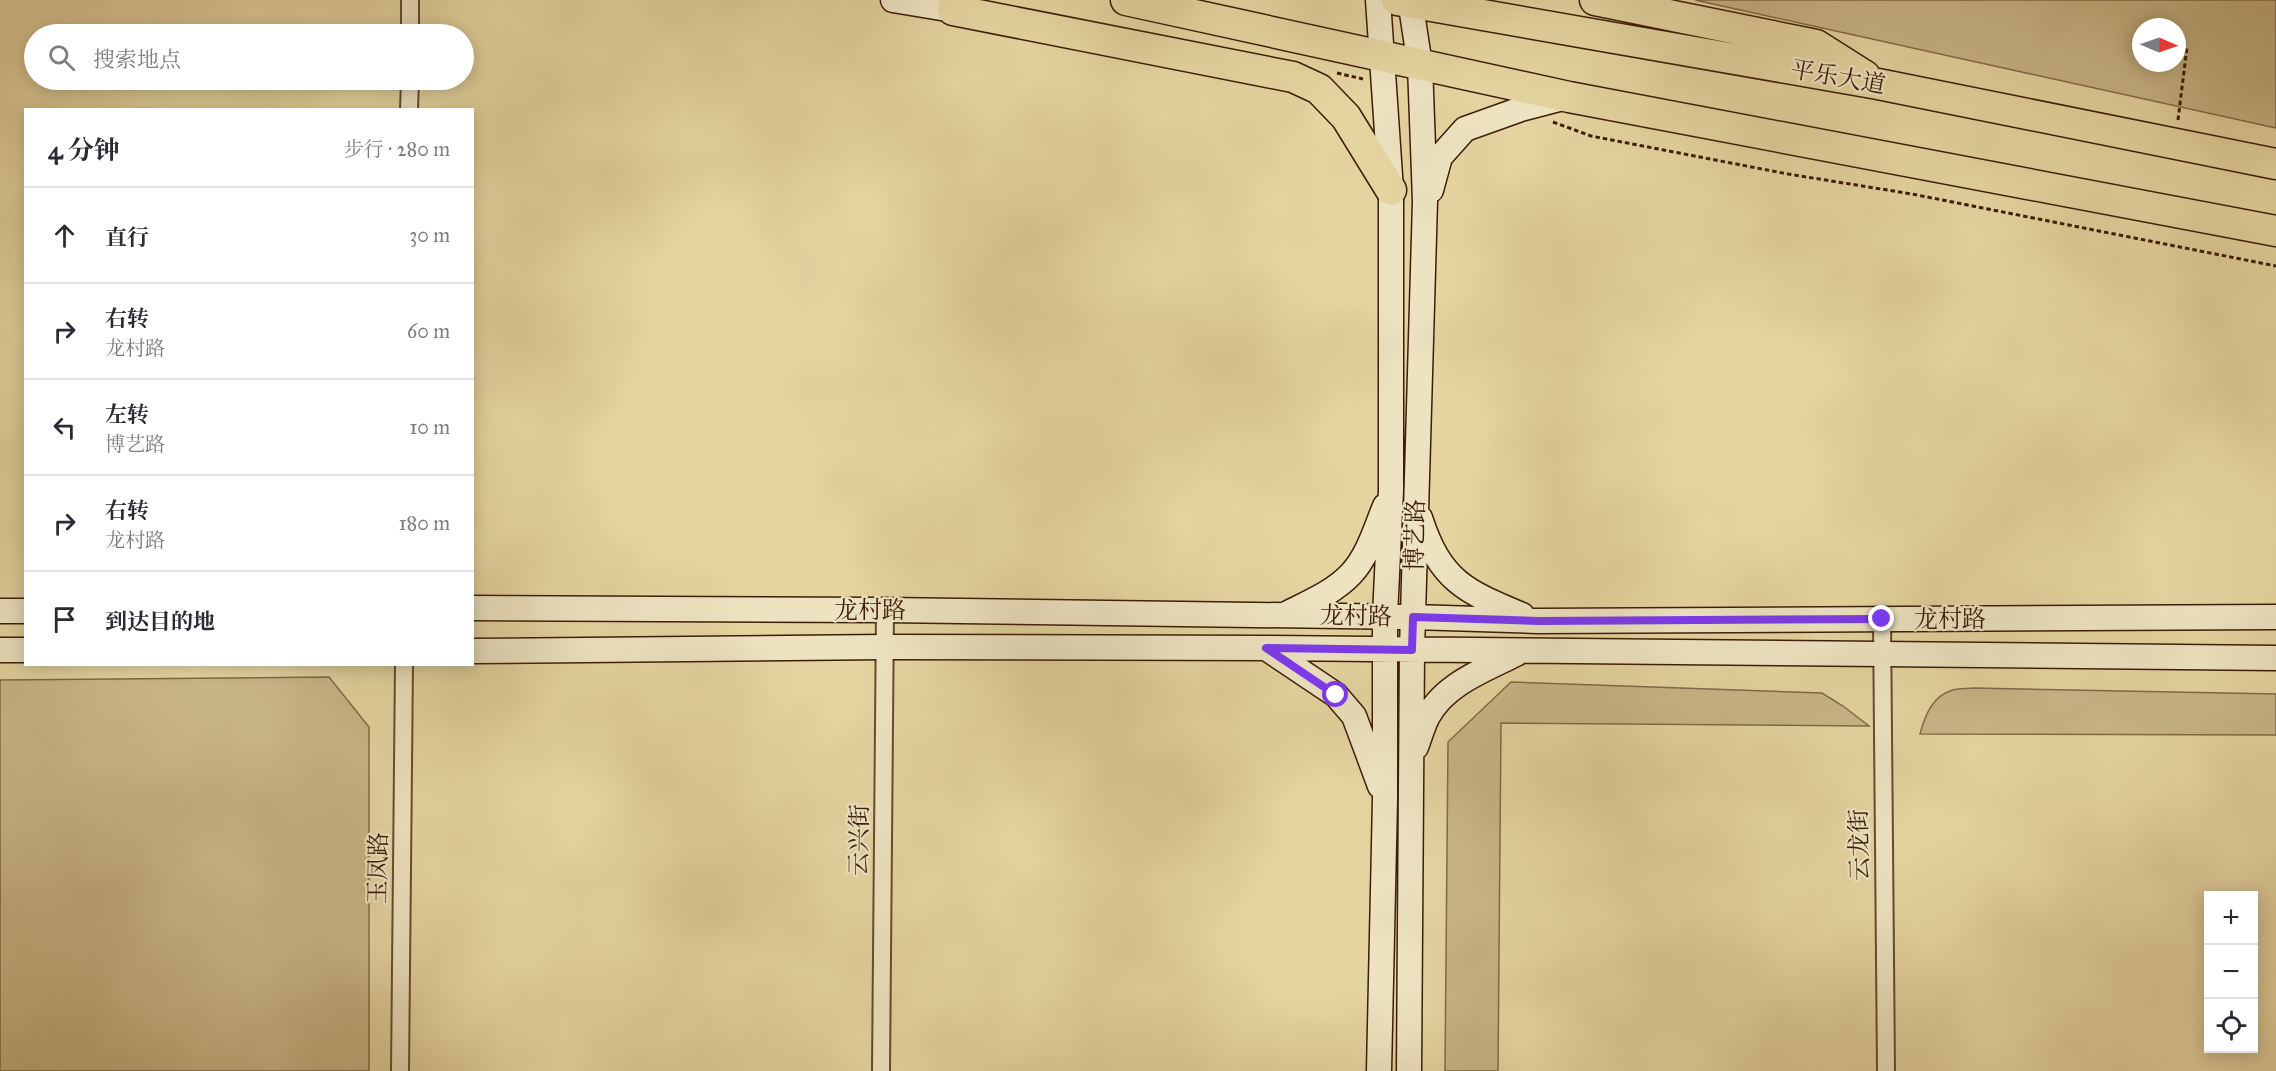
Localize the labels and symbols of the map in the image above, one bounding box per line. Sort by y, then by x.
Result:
north arrow [2132,18,2186,72]
street label: 平乐大道 [1788,54,1888,100]
street label: 博艺路 [1399,499,1431,571]
street label: 龙村路 [834,595,906,625]
street label: 龙村路 [1320,600,1392,632]
street label: 龙村路 [1914,604,1986,634]
route end [1868,605,1894,631]
route start [1322,681,1348,707]
street label: 云兴街 [843,804,875,876]
street label: 云龙街 [1843,809,1875,881]
street label: 玉凤路 [362,832,394,904]

